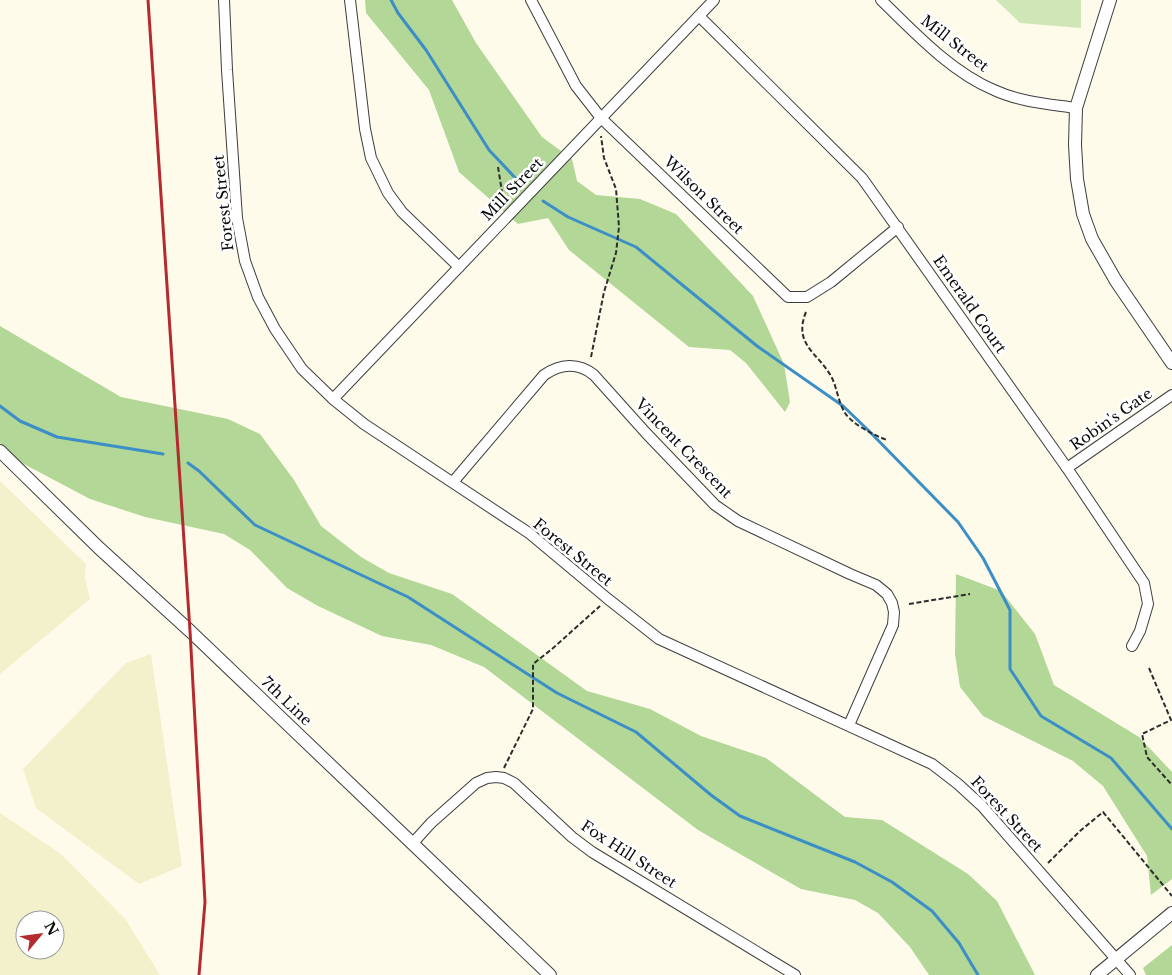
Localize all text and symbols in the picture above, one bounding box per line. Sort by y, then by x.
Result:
street label: Mill Street [917,11,993,76]
street label: Wilson Street [659,151,748,238]
street label: Mill Street [477,153,547,225]
street label: Forest Street [208,154,238,252]
street label: Emerald Court [929,251,1011,357]
street label: Robin's Gate [1066,384,1156,454]
street label: Vincent Crescent [631,394,737,502]
street label: Forest Street [529,514,617,590]
street label: 7th Line [258,672,316,730]
street label: Forest Street [967,772,1047,856]
street label: Fox Hill Street [578,816,681,892]
north arrow [15,910,65,960]
text: N [40,919,62,939]

